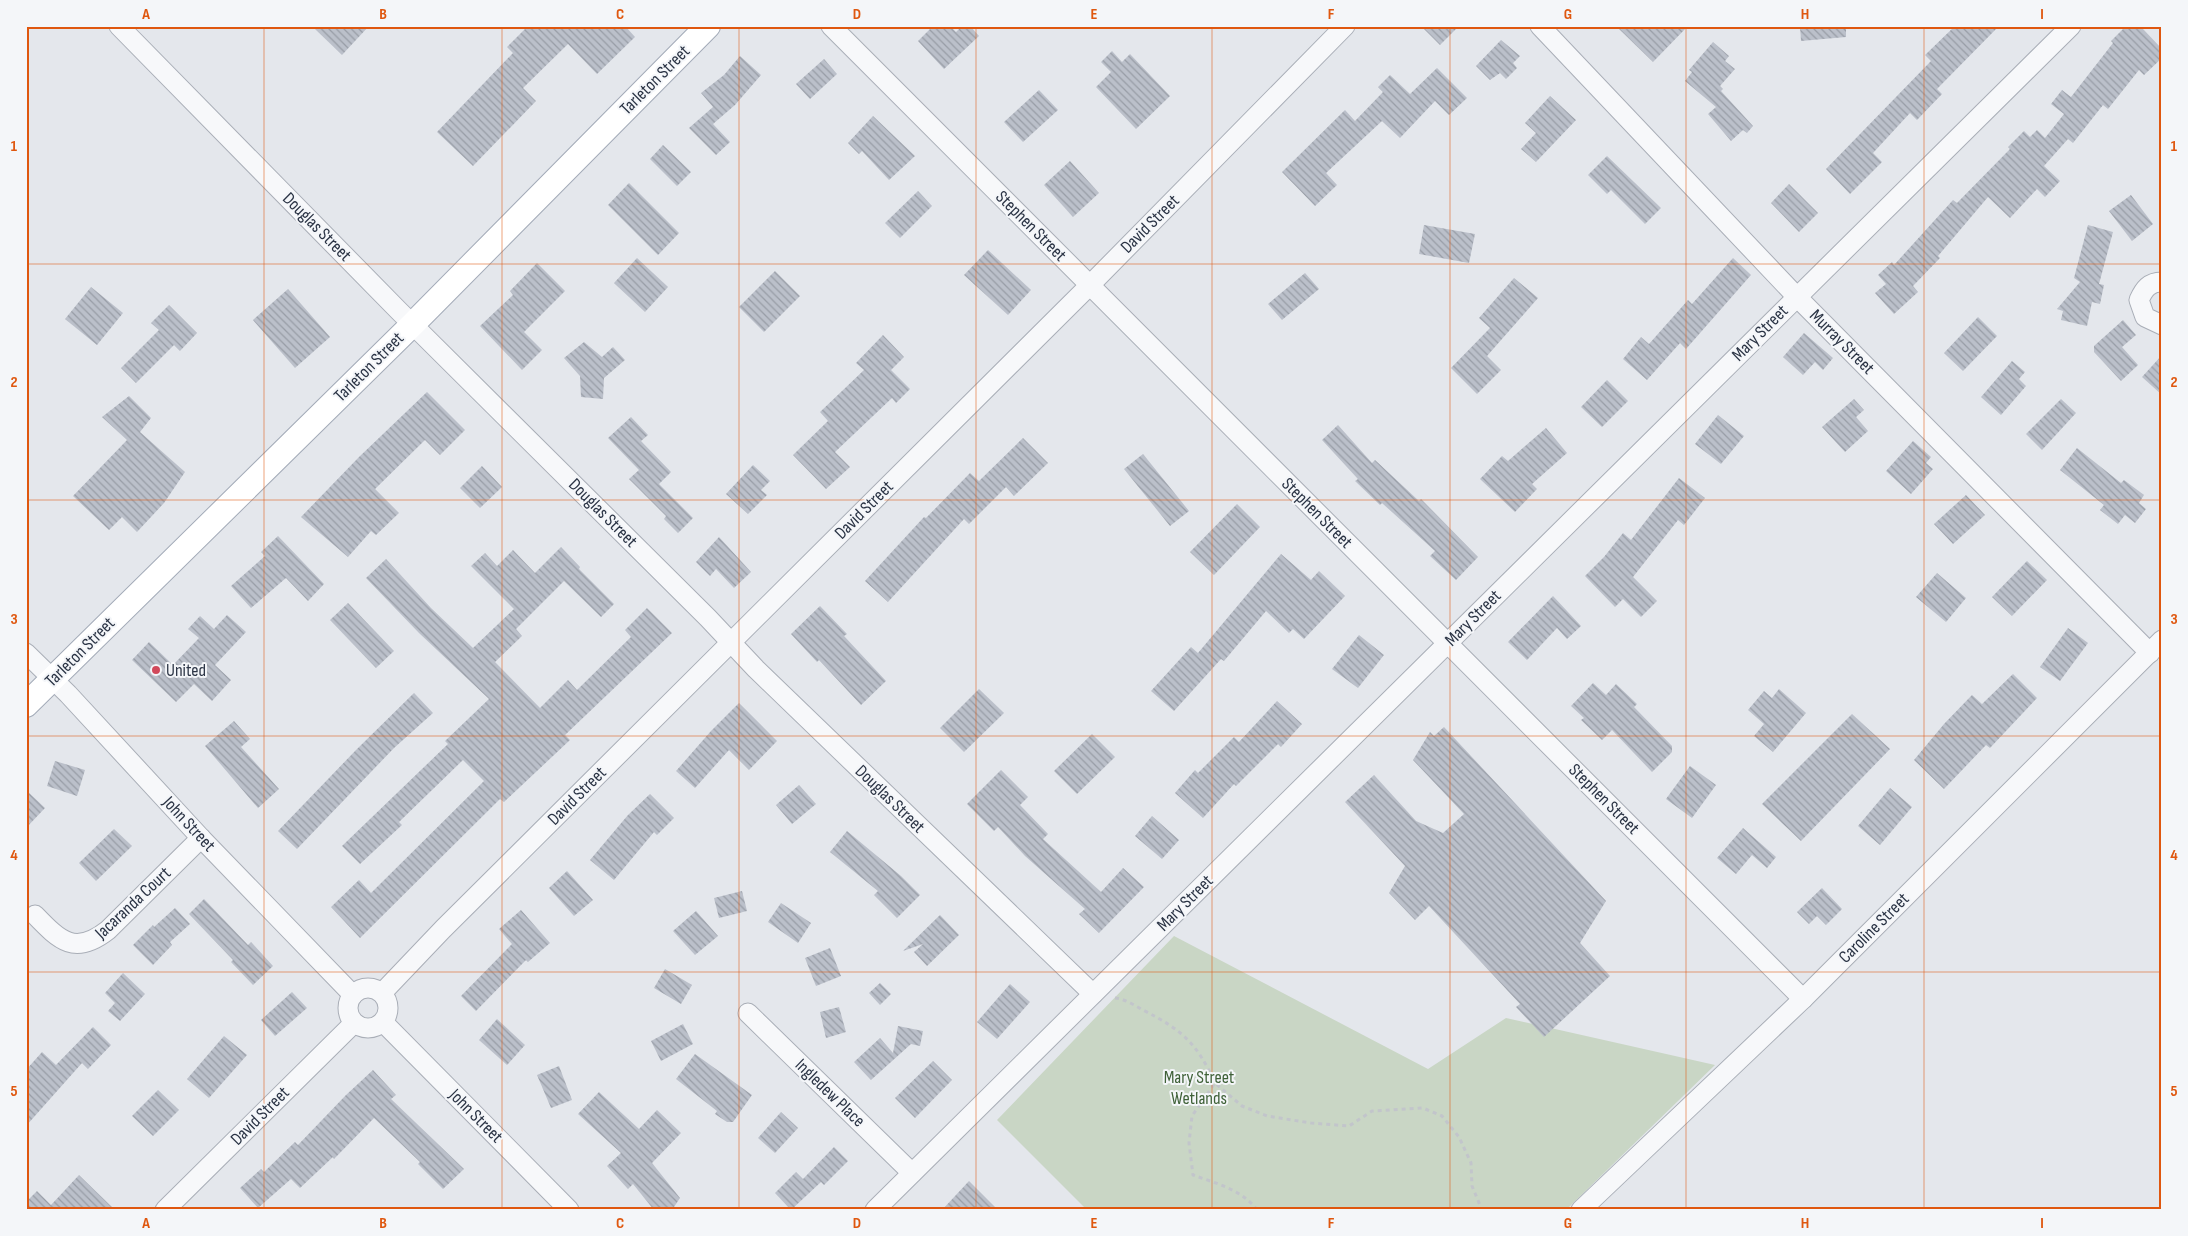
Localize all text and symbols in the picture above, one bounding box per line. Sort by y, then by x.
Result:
text: A [141,5,150,24]
text: B [379,5,387,24]
text: C [616,5,624,24]
text: D [853,5,861,24]
text: E [1091,5,1098,24]
text: F [1328,5,1335,24]
text: G [1564,5,1572,24]
text: H [1801,5,1809,24]
text: I [2040,5,2044,24]
street label: Tarleton Street [616,40,695,119]
text: 1 [11,137,18,156]
text: 1 [2171,137,2178,156]
street label: Stephen Street [991,186,1071,266]
street label: Douglas Street [278,188,356,266]
street label: David Street [1116,190,1184,258]
street label: Mary Street [1728,300,1793,365]
street label: Murray Street [1805,305,1879,379]
street label: Tarleton Street [330,327,409,406]
text: 2 [10,373,18,392]
text: 2 [2170,373,2178,392]
street label: Stephen Street [1277,473,1357,553]
street label: Douglas Street [564,474,642,552]
street label: David Street [830,476,898,544]
street label: Mary Street [1441,585,1506,650]
text: 3 [10,610,18,629]
text: 3 [2170,610,2178,629]
street label: Tarleton Street [41,612,120,691]
place label: United [166,660,206,681]
marker: United [150,664,162,676]
street label: Stephen Street [1564,759,1644,839]
street label: Douglas Street [851,761,930,838]
street label: David Street [543,762,611,830]
street label: John Street [158,791,220,856]
text: 4 [10,846,18,865]
text: 4 [2170,846,2178,865]
street label: Jacaranda Court [90,862,176,944]
street label: Mary Street [1153,870,1218,935]
street label: Caroline Street [1835,888,1914,967]
street label: Ingledew Place [791,1055,869,1131]
park label: Mary Street Wetlands [1164,1067,1235,1109]
text: 5 [10,1082,18,1101]
street label: David Street [226,1082,294,1150]
text: 5 [2170,1082,2178,1101]
street label: John Street [444,1084,508,1148]
text: A [141,1214,150,1233]
text: B [379,1214,387,1233]
text: C [616,1214,624,1233]
text: D [853,1214,861,1233]
text: E [1091,1214,1098,1233]
text: F [1328,1214,1335,1233]
text: G [1564,1214,1572,1233]
text: H [1801,1214,1809,1233]
text: I [2040,1214,2044,1233]

